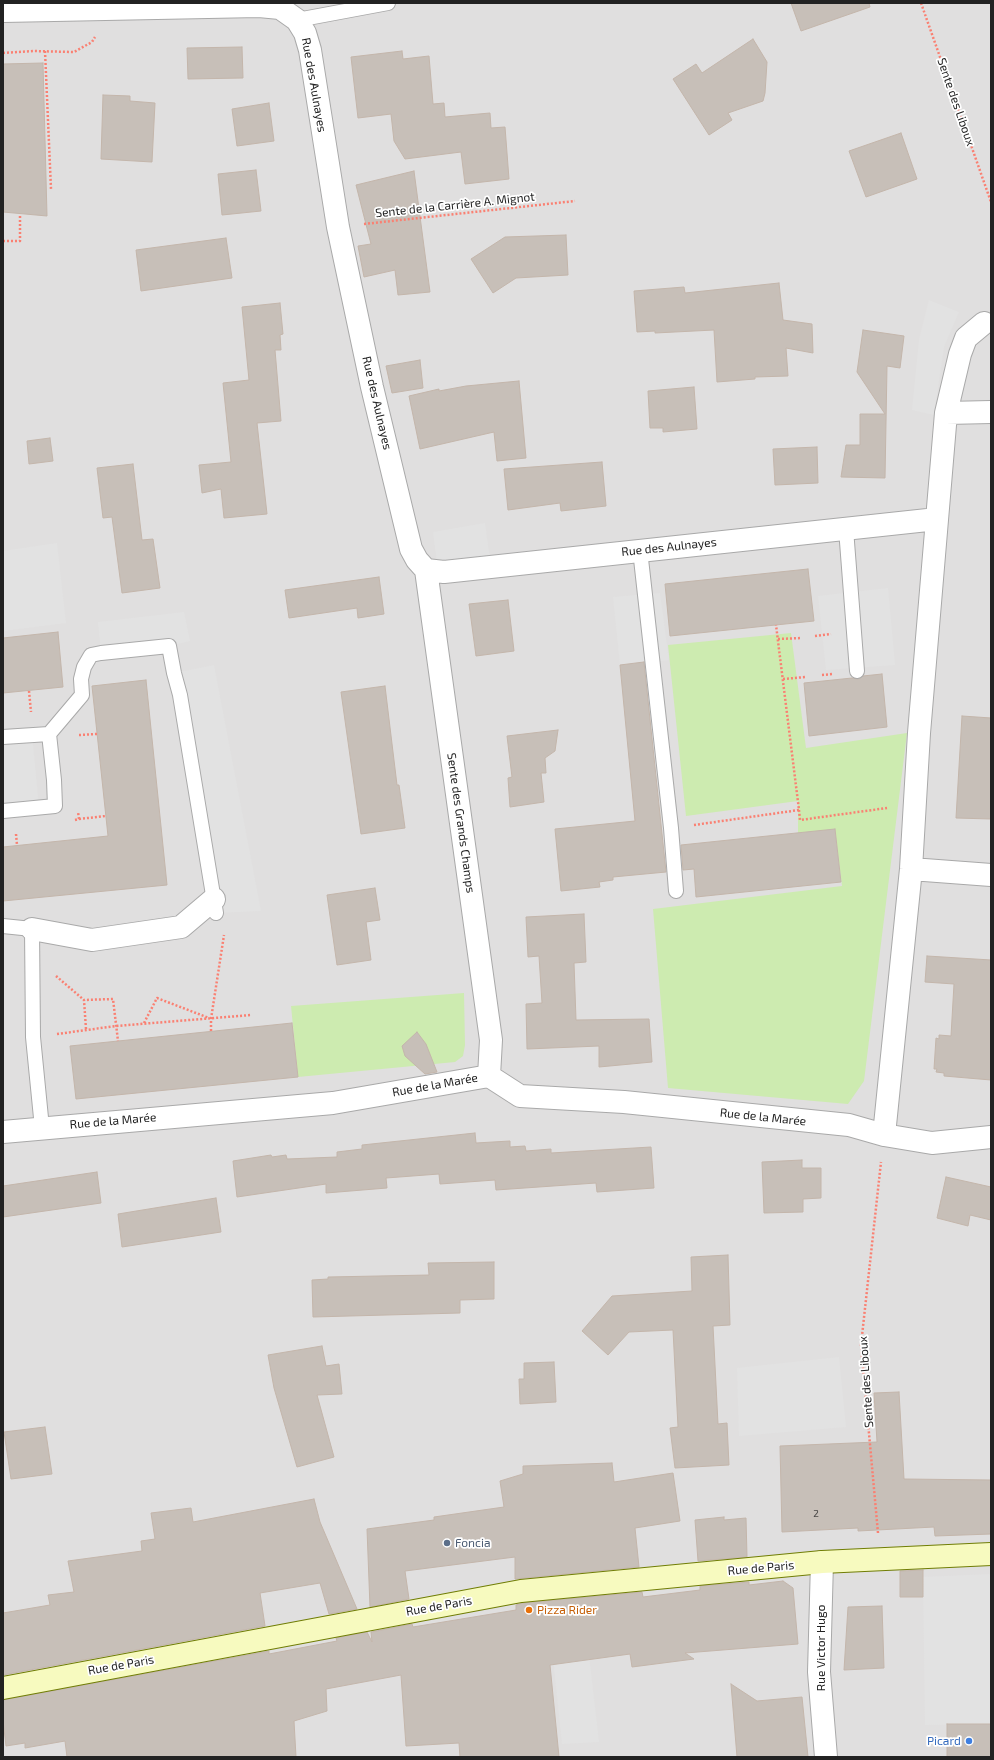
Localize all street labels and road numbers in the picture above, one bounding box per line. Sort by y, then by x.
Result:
street label: Rue des Aulnayes [299,37,329,133]
street label: Sente des Liboux [934,56,978,148]
street label: Sente de la Carrière A. Mignot [375,189,535,221]
street label: Rue des Aulnayes [359,355,395,451]
street label: Rue des Aulnayes [621,535,717,559]
street label: Sente des Grands Champs [444,752,478,894]
street label: Rue de la Marée [391,1070,479,1100]
street label: Rue de la Marée [719,1105,807,1129]
street label: Rue de la Marée [69,1110,157,1132]
street label: Sente des Liboux [856,1336,876,1428]
street label: Rue de Paris [727,1558,795,1578]
street label: Rue de Paris [405,1593,473,1619]
street label: Rue Victor Hugo [814,1605,828,1691]
street label: Rue de Paris [87,1652,155,1678]

